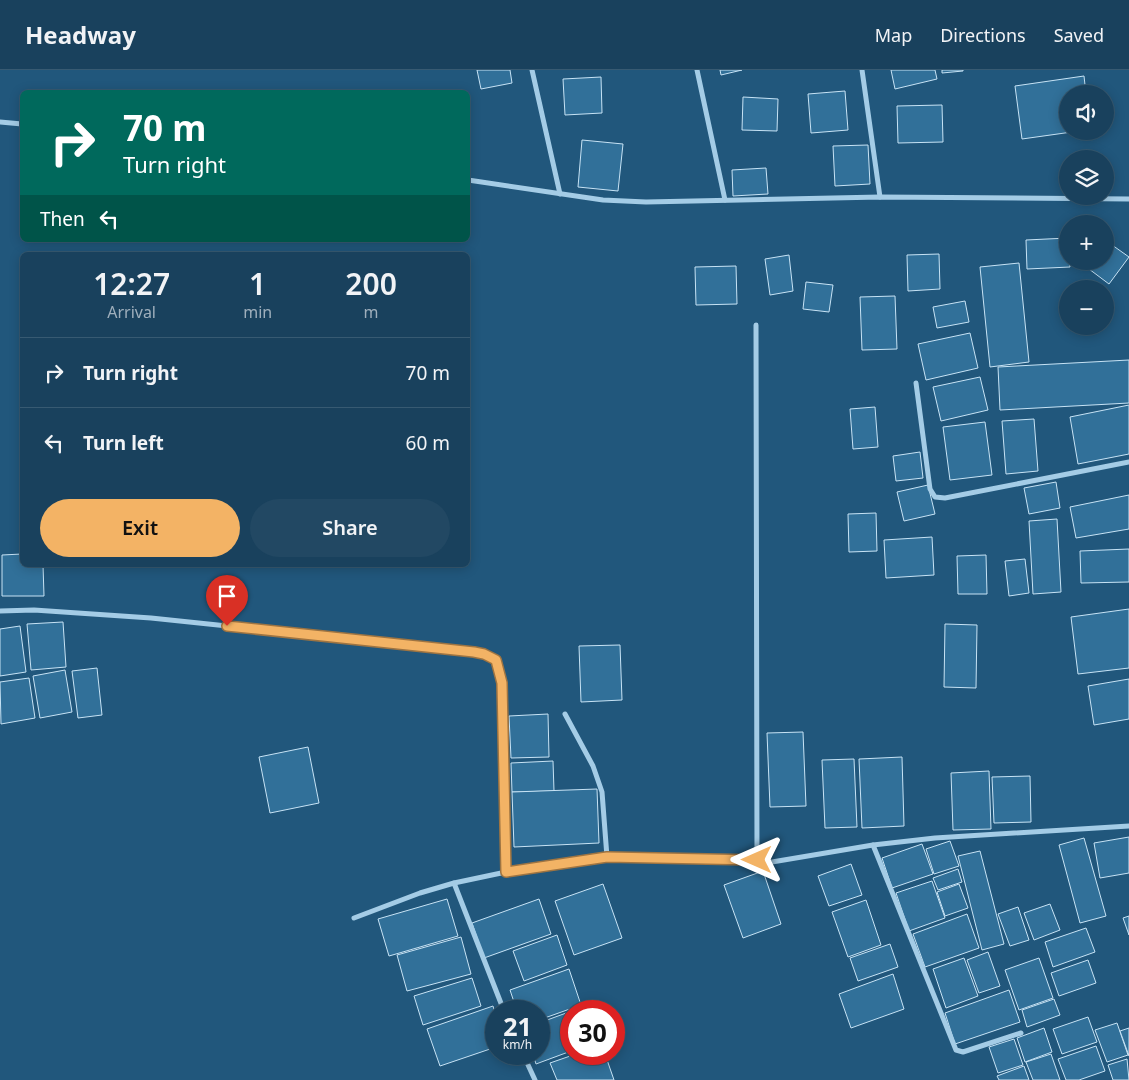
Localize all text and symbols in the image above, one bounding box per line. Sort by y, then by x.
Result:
text: Headway [25,18,136,51]
text: Map [875,23,912,47]
text: Directions [940,23,1026,47]
text: Saved [1054,23,1104,47]
map controls [1059,85,1114,335]
button: sound [1059,85,1114,140]
text: 70 m [123,104,206,151]
icon: right [40,110,105,175]
text: Turn right [123,149,226,179]
button: layers [1059,150,1114,205]
icon: left [95,205,123,233]
text: Then [40,206,85,232]
button: + [1059,215,1114,270]
text: 12:27 [93,263,170,304]
text: 1 [249,263,266,304]
text: 200 [345,263,397,304]
button: − [1059,280,1114,335]
text: Arrival [107,301,156,323]
text: min [243,301,272,323]
text: m [364,301,379,323]
icon: right [40,359,68,387]
text: Turn right [83,360,178,386]
text: 70 m [406,360,450,386]
icon: left [40,429,68,457]
text: Turn left [83,430,164,456]
text: 60 m [406,430,450,456]
button: Exit [40,499,240,557]
button: Share [250,499,450,557]
pin [206,575,248,626]
icon: arrive [213,582,241,610]
position arrow [730,833,782,885]
speed limit sign: 30 [560,1000,625,1065]
text: 21 [503,1009,532,1043]
text: km/h [503,1036,532,1053]

